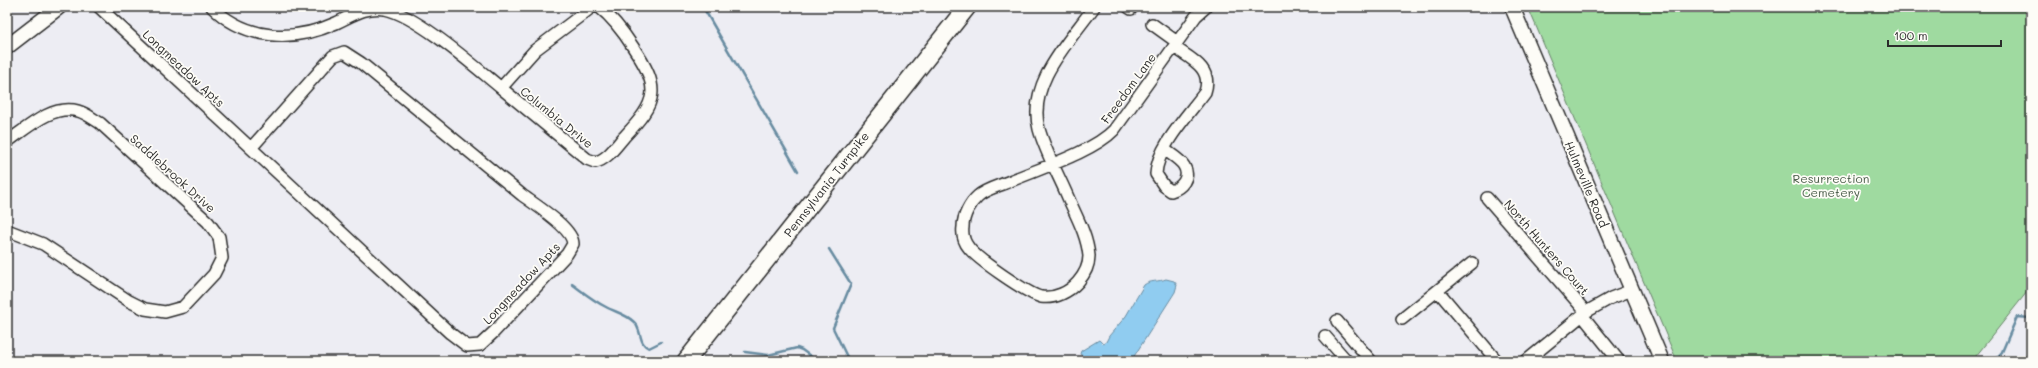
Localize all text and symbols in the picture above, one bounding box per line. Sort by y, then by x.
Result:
scale bar [1888,22,2001,48]
street label: Longmeadow Apts [140,26,228,110]
text: 100 m [1894,27,1928,43]
street label: Freedom Lane [1097,49,1159,127]
street label: Columbia Drive [517,83,597,151]
street label: Pennsylvania Turnpike [780,128,872,240]
street label: Saddlebrook Drive [127,130,219,216]
street label: Hulmeville Road [1562,138,1613,230]
park label: Resurrection Cemetery [1793,170,1869,200]
street label: North Hunters Court [1501,196,1593,298]
street label: Longmeadow Apts [479,239,563,327]

